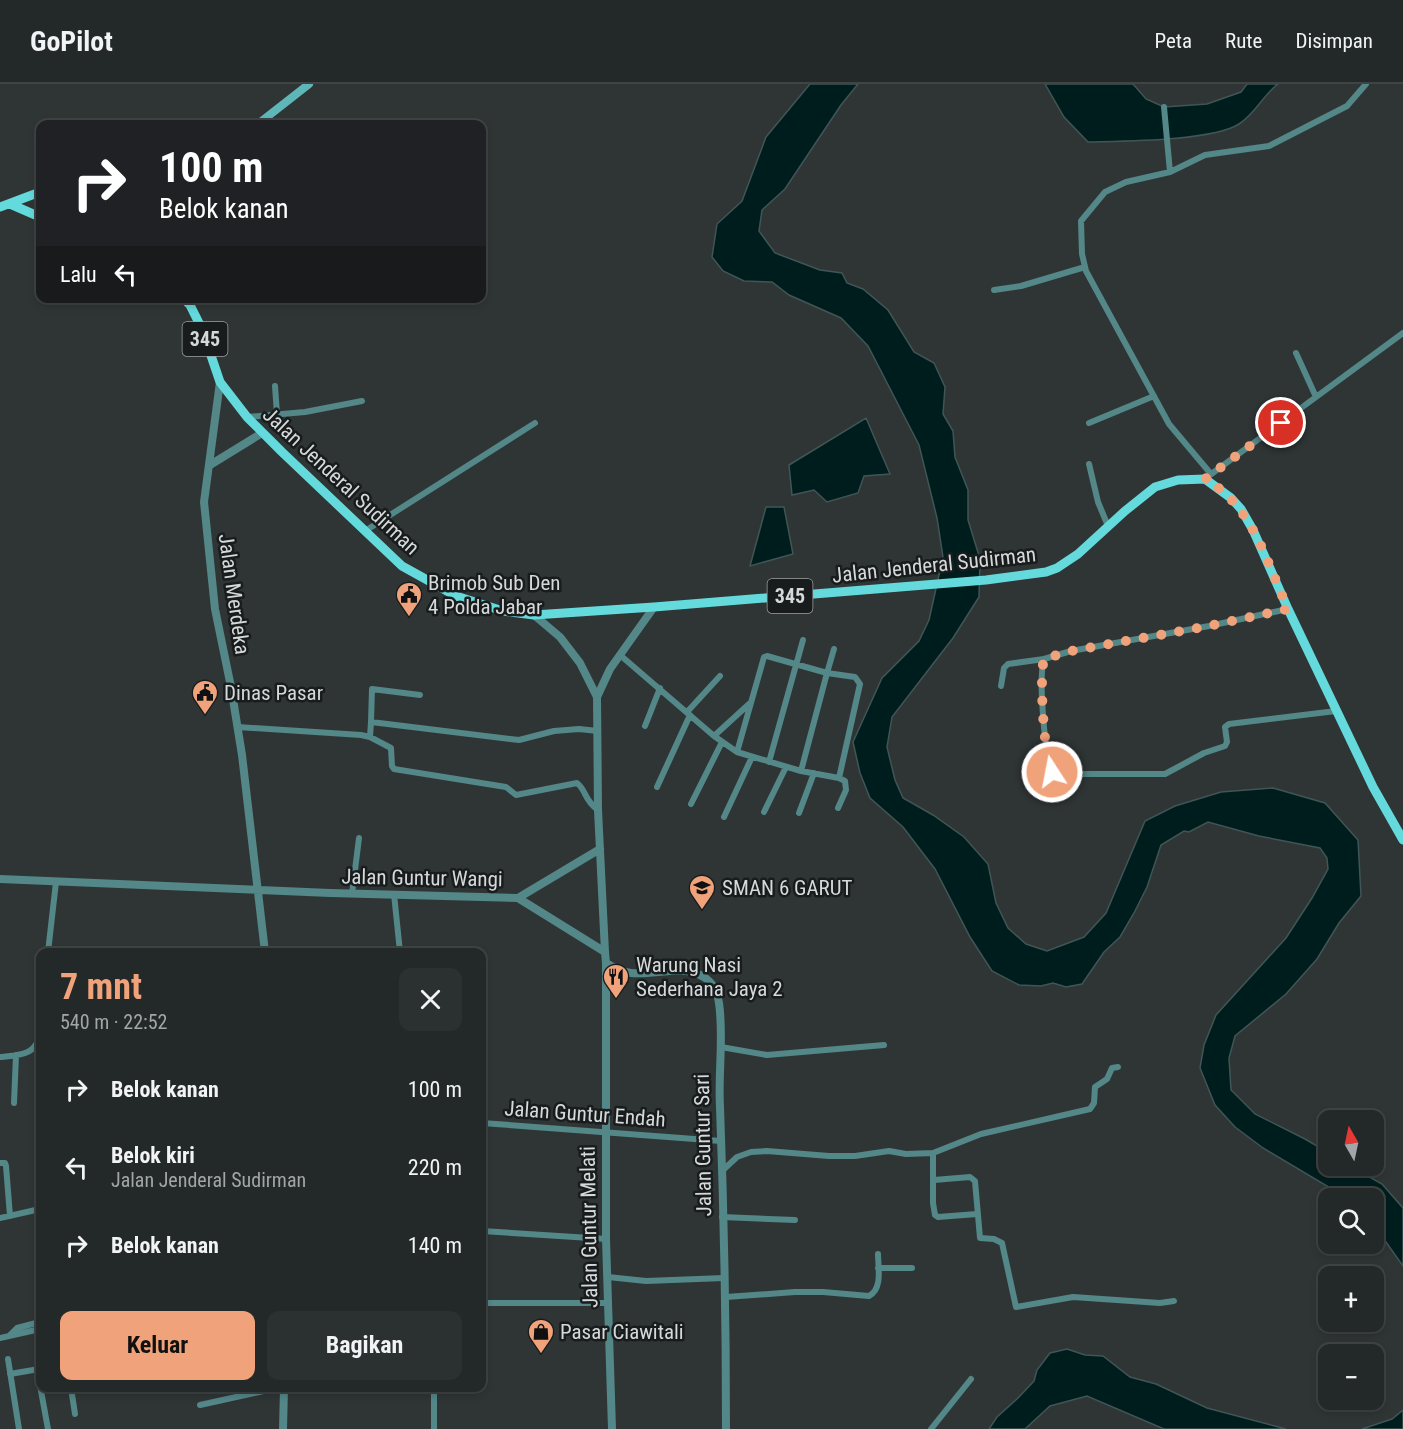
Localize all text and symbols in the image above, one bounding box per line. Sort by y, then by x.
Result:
text: GoPilot [30,25,113,58]
text: Peta [1154,29,1192,53]
text: Rute [1225,29,1262,53]
text: Disimpan [1295,29,1373,53]
text: 100 m [159,143,264,192]
icon: right [60,144,138,222]
text: Belok kanan [159,193,289,225]
icon: left [109,258,142,291]
text: Lalu [60,262,97,287]
road number: 345 [182,322,228,356]
pin [1255,397,1306,448]
street label: Jalan Jenderal Sudirman [258,402,424,560]
icon: arrive [1264,406,1297,439]
street label: Jalan Merdeka [214,532,254,656]
street label: Jalan Jenderal Sudirman [831,542,1037,588]
place label: Brimob Sub Den 4 Polda Jabar [428,571,560,619]
road number: 345 [768,579,812,613]
public building icon: Brimob Sub Den 4 Polda Jabar [394,580,424,618]
public building icon: Dinas Pasar [190,678,220,716]
place label: Dinas Pasar [224,681,323,705]
position arrow [1020,740,1084,804]
street label: Jalan Guntur Wangi [341,865,503,891]
school or university icon: SMAN 6 GARUT [687,873,717,911]
place label: SMAN 6 GARUT [722,876,853,900]
place label: Warung Nasi Sederhana Jaya 2 [636,953,783,1001]
restaurant icon: Warung Nasi Sederhana Jaya 2 [601,962,631,1000]
text: 7 mnt [60,966,142,1008]
button: close [399,968,462,1031]
text: 540 m · 22:52 [60,1010,167,1034]
icon: right [60,1073,93,1106]
street label: Jalan Guntur Sari [690,1074,716,1216]
text: Belok kanan [111,1077,219,1102]
text: 100 m [408,1077,462,1102]
street label: Jalan Guntur Endah [504,1096,666,1132]
north arrow [1318,1110,1384,1176]
map controls [1318,1110,1384,1410]
text: Belok kiri [111,1143,195,1168]
street label: Jalan Guntur Melati [576,1146,602,1308]
icon: left [60,1151,93,1184]
text: 220 m [408,1155,462,1180]
text: Jalan Jenderal Sudirman [111,1168,306,1192]
button: search [1318,1188,1384,1254]
icon: right [60,1229,93,1262]
text: Belok kanan [111,1233,219,1258]
text: 140 m [408,1233,462,1258]
button: + [1318,1266,1384,1332]
button: Keluar [60,1311,255,1380]
button: Bagikan [267,1311,462,1380]
shop icon: Pasar Ciawitali [526,1317,556,1355]
place label: Pasar Ciawitali [560,1320,684,1344]
button: − [1318,1344,1384,1410]

